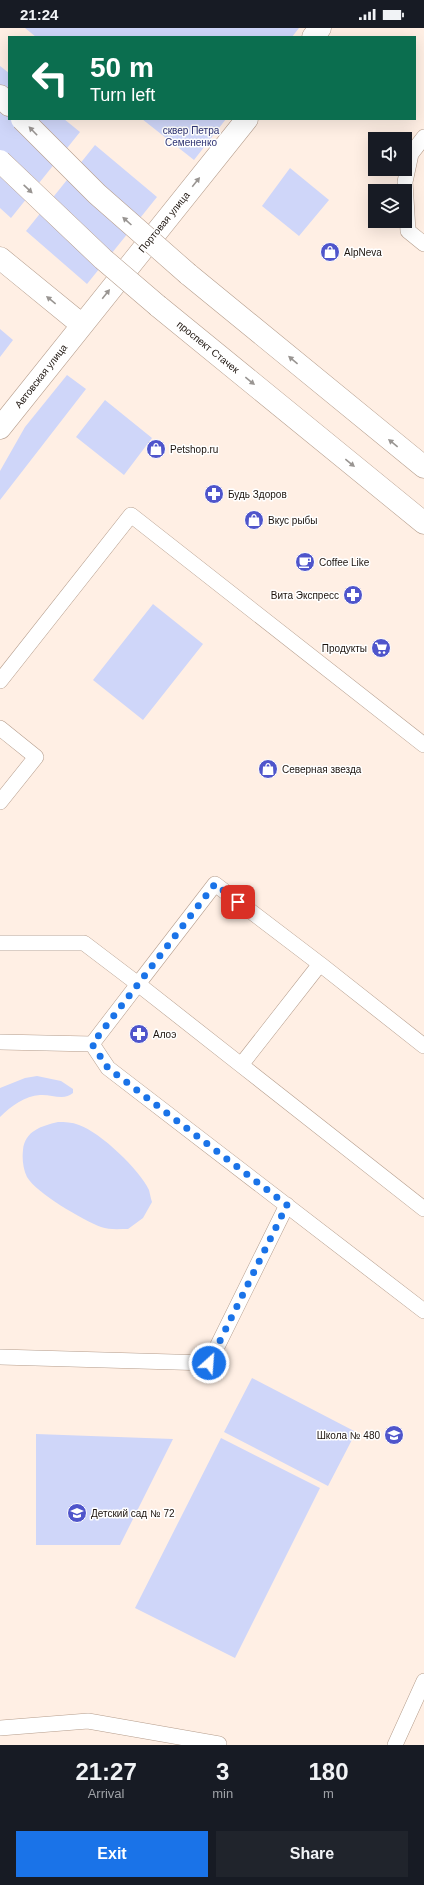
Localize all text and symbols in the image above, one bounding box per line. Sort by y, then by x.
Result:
text: 21:24 [20,6,58,23]
icon: left [24,52,76,104]
text: 50 m [90,52,154,83]
text: Turn left [90,85,155,105]
park label: сквер Петра Семененко [163,125,220,148]
one-way arrow [28,126,38,136]
map controls [368,132,412,228]
button: sound [368,132,412,176]
one-way arrow [192,176,201,187]
one-way arrow [23,184,32,193]
button: layers [368,184,412,228]
street label: Портовая улица [136,189,192,254]
one-way arrow [122,217,131,226]
shop icon: AlpNeva [319,241,341,263]
place label: AlpNeva [344,247,382,258]
one-way arrow [102,289,110,300]
one-way arrow [46,295,57,304]
street label: проспект Стачек [175,319,242,376]
street label: Автовская улица [13,342,70,410]
one-way arrow [287,356,298,365]
one-way arrow [244,377,255,385]
shop icon: Petshop.ru [145,438,167,460]
one-way arrow [388,438,399,447]
place label: Petshop.ru [170,444,218,455]
one-way arrow [345,459,356,468]
pharmacy icon: Будь Здоров [203,483,225,505]
place label: Будь Здоров [228,489,287,500]
shop icon: Вкус рыбы [243,509,265,531]
place label: Вкус рыбы [268,515,318,526]
cafe icon: Coffee Like [294,551,316,573]
place label: Coffee Like [319,557,370,568]
pharmacy icon: Вита Экспресс [342,584,364,606]
place label: Вита Экспресс [271,590,339,601]
supermarket icon: Продукты [370,637,392,659]
place label: Продукты [322,643,367,654]
shop icon: Северная звезда [257,758,279,780]
place label: Северная звезда [282,764,362,775]
pin [221,885,255,919]
icon: arrive [227,891,249,913]
pharmacy icon: Алоэ [128,1023,150,1045]
place label: Алоэ [153,1029,176,1040]
position arrow [188,1342,230,1384]
school or university icon: Школа № 480 [383,1424,405,1446]
place label: Школа № 480 [317,1430,380,1441]
school or university icon: Детский сад № 72 [66,1502,88,1524]
place label: Детский сад № 72 [91,1508,175,1519]
text: 21:27 [75,1758,137,1785]
text: 3 [216,1758,229,1785]
text: 180 [309,1758,349,1785]
text: Arrival [88,1786,125,1801]
text: min [212,1786,233,1801]
text: m [323,1786,334,1801]
button: Exit [16,1831,208,1877]
button: Share [216,1831,408,1877]

